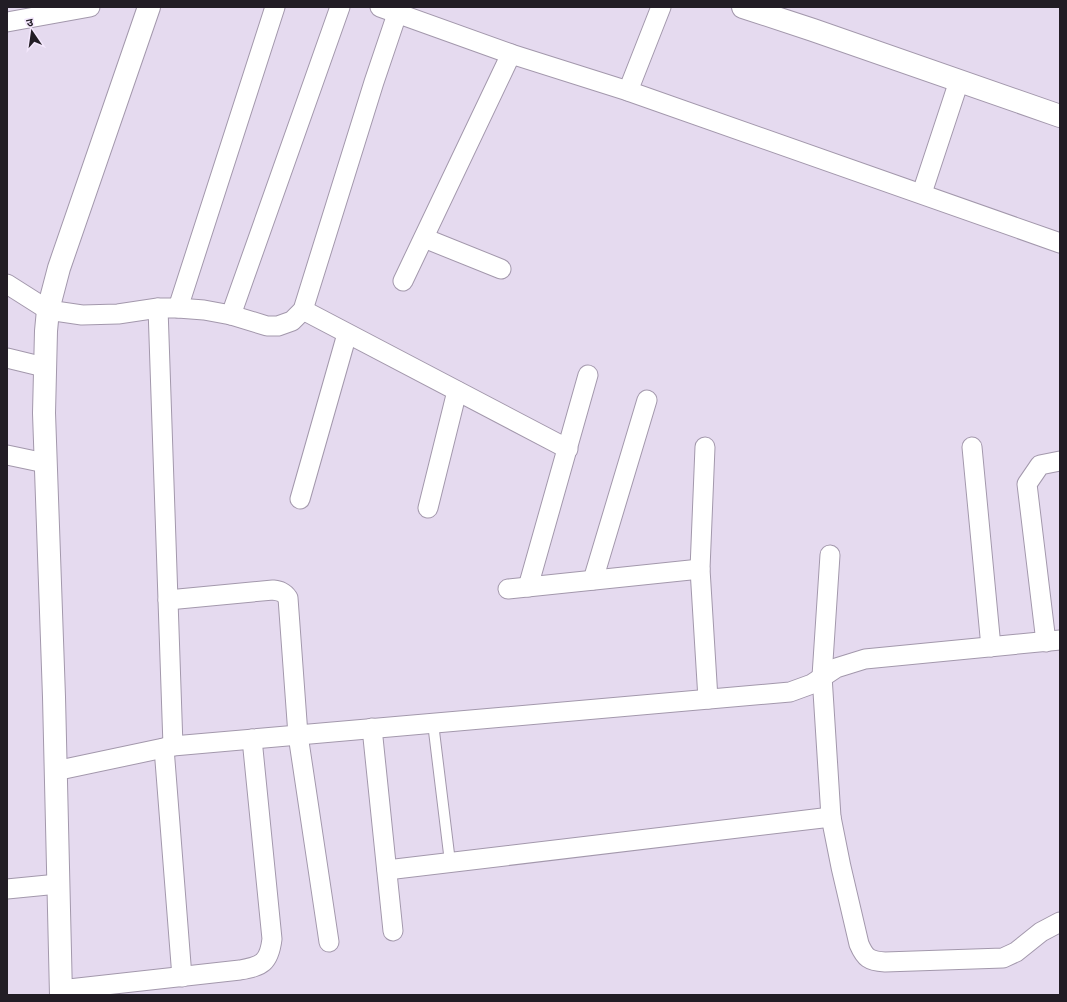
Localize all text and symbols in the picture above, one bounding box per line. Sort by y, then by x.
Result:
north arrow [12,12,52,52]
text: उ [25,16,35,30]

